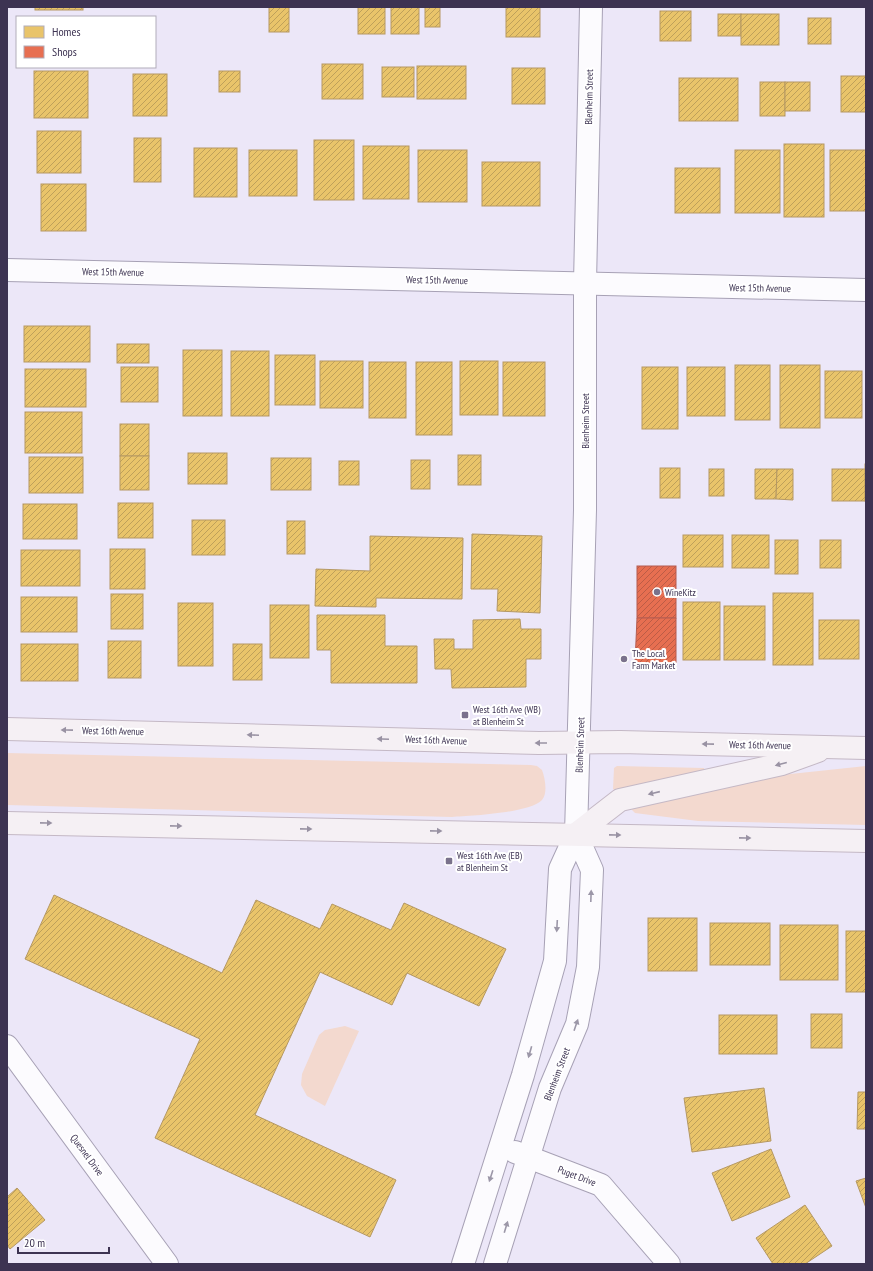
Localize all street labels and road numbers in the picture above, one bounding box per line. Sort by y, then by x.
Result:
street label: Blenheim Street [582,69,596,125]
street label: West 15th Avenue [82,265,144,279]
street label: West 15th Avenue [406,273,468,287]
street label: West 15th Avenue [729,281,791,295]
street label: Blenheim Street [579,393,592,449]
street label: Blenheim Street [573,717,587,773]
street label: West 16th Avenue [82,724,144,738]
street label: West 16th Avenue [405,732,467,748]
street label: West 16th Avenue [729,738,791,752]
street label: Blenheim Street [541,1045,573,1102]
street label: Quesnel Drive [67,1132,107,1178]
street label: Puget Drive [556,1163,598,1189]

